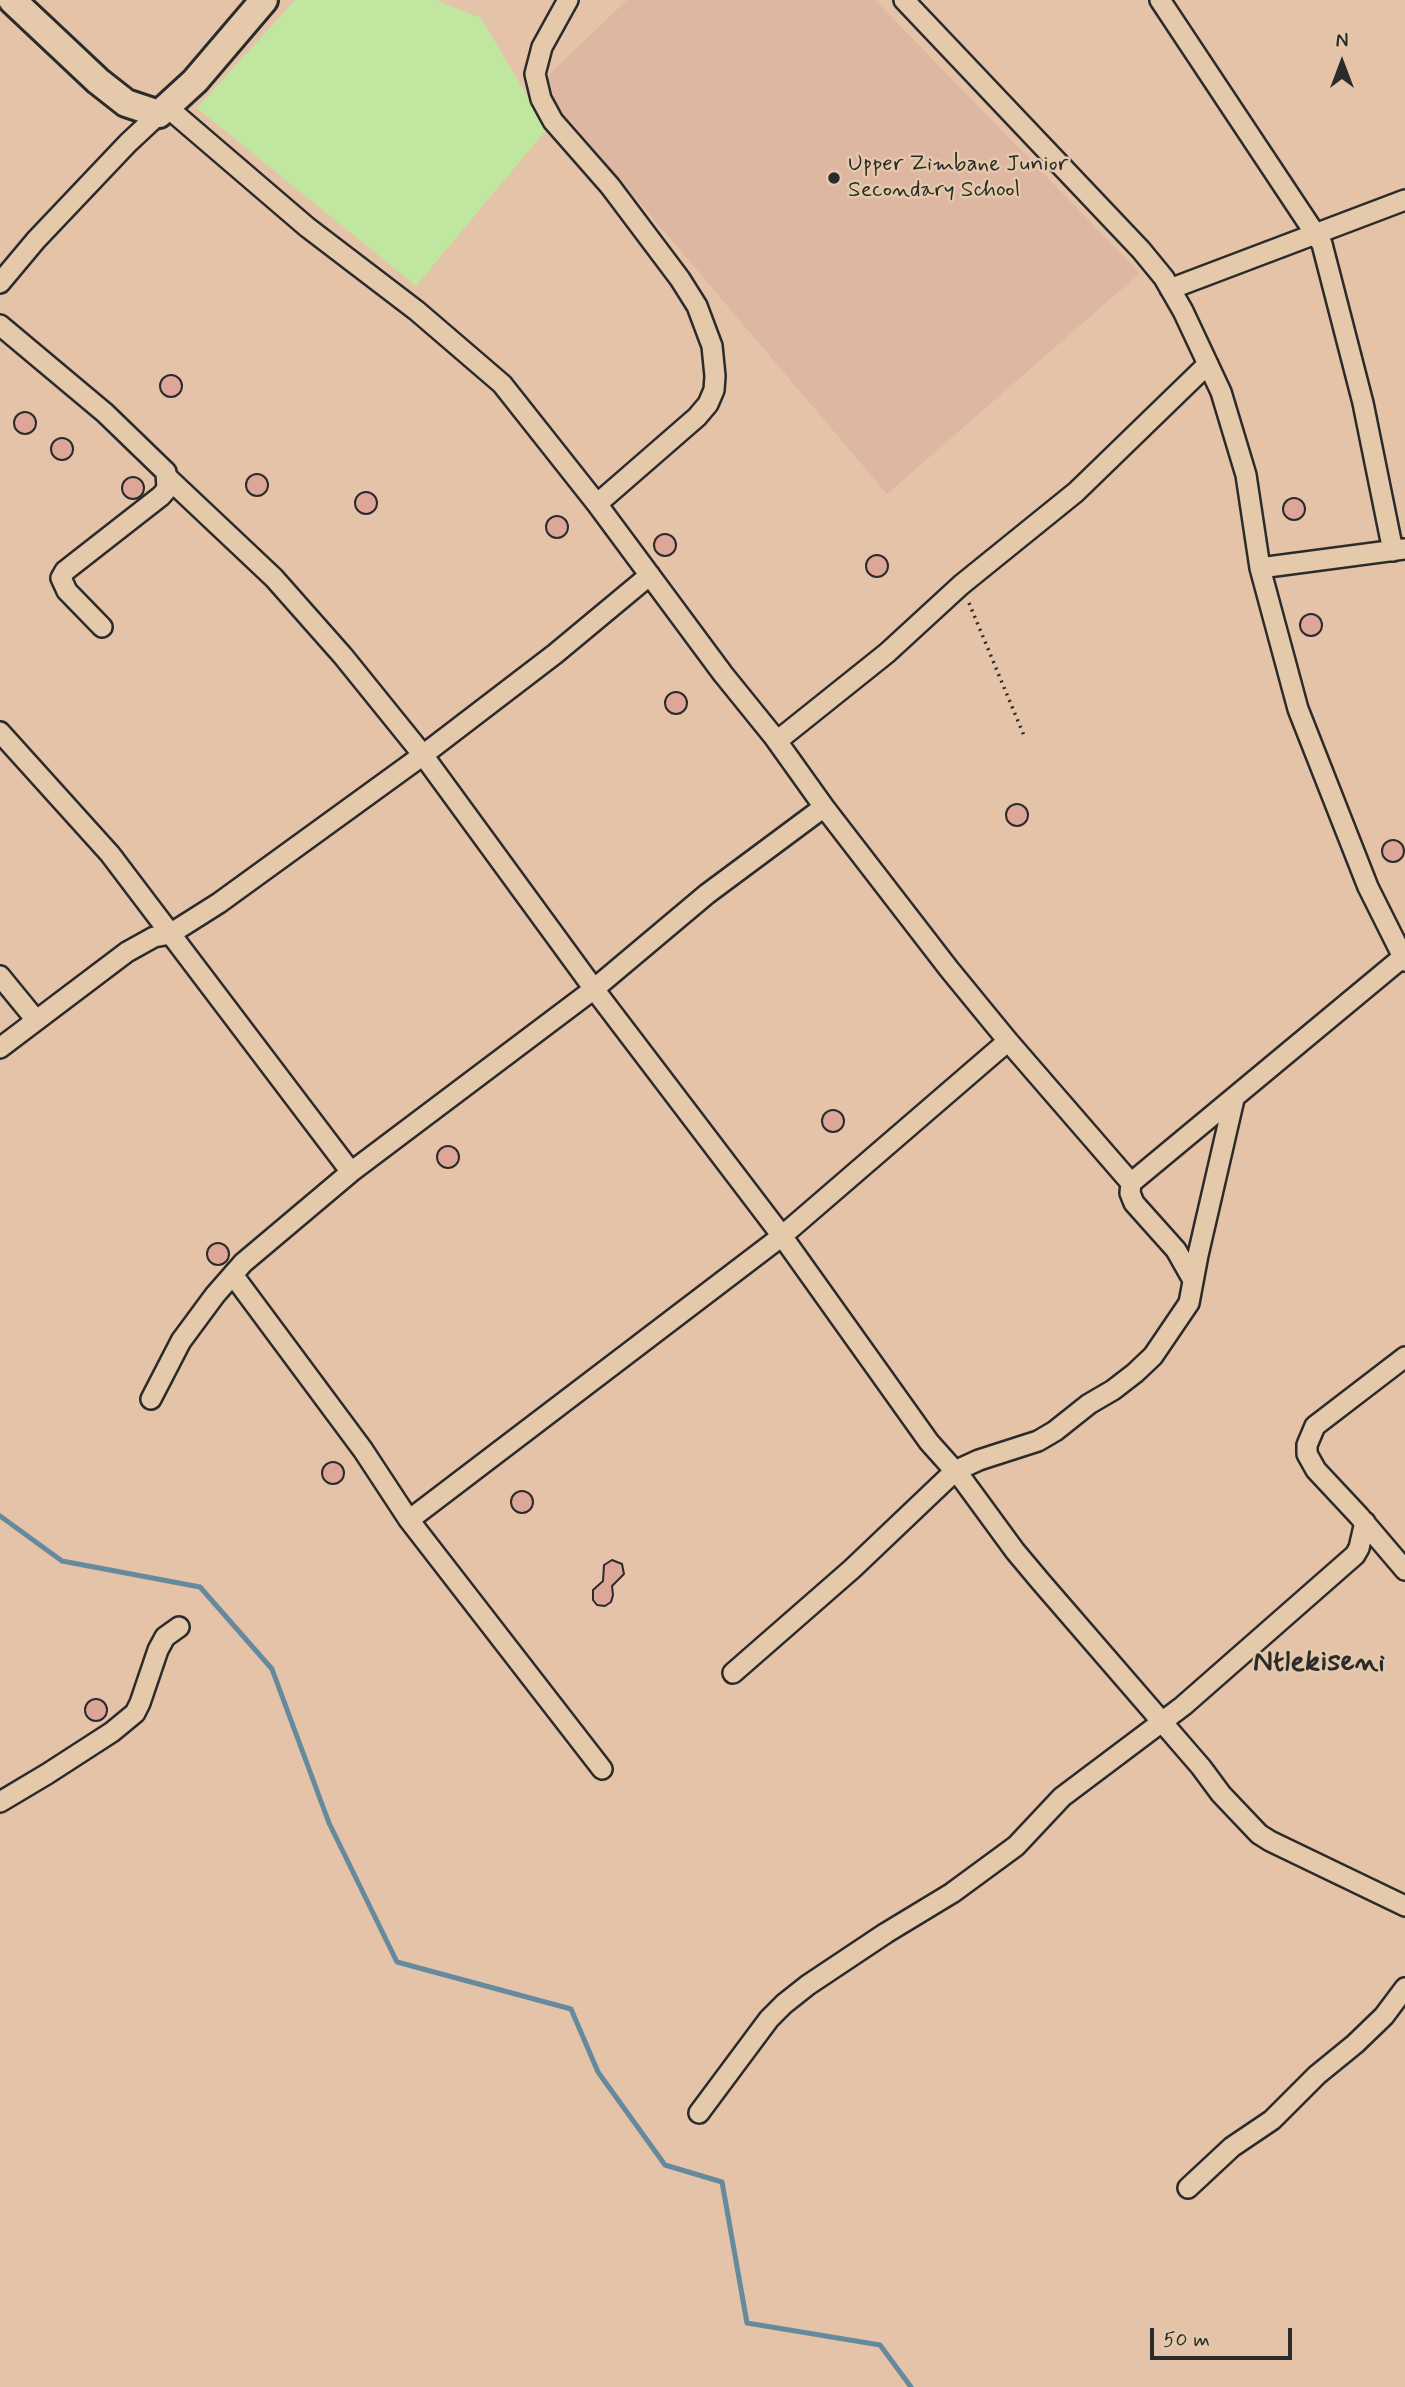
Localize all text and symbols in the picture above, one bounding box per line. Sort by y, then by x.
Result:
north arrow [1307,28,1377,98]
text: N [1336,29,1348,54]
place label: Upper Zimbane Junior Secondary School [848,151,1068,205]
marker: Upper Zimbane Junior Secondary School [826,170,842,186]
district label: Ntlekiseni [1253,1646,1385,1682]
scale bar [1153,2314,1295,2358]
text: 50 m [1163,2326,1210,2354]

